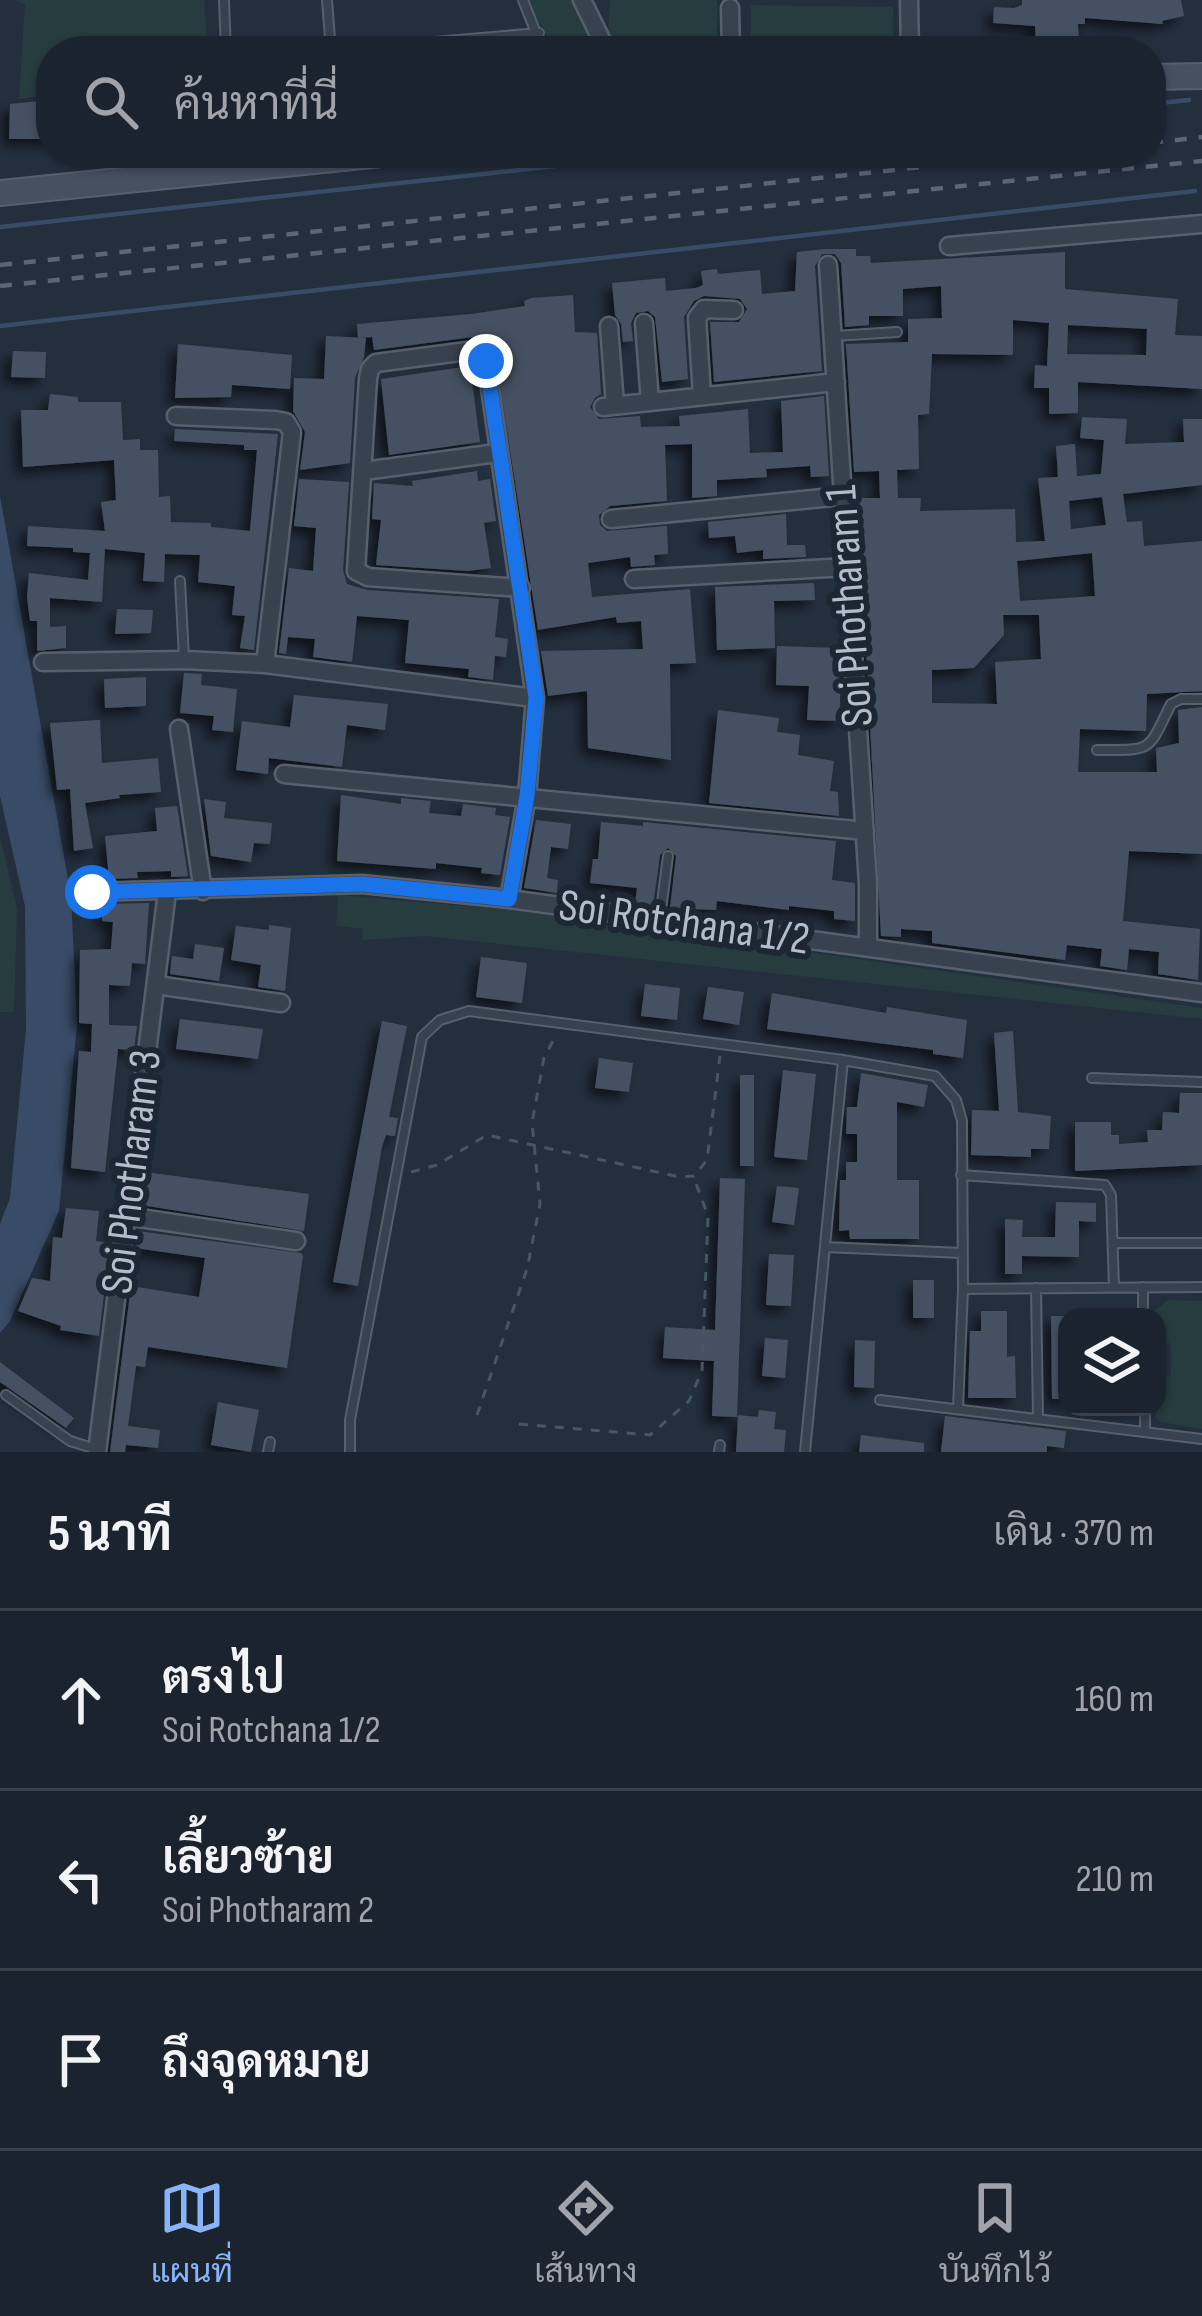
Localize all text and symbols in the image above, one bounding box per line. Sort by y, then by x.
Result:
search box [36,36,1166,168]
icon: search [78,69,144,135]
text: ค้นหาที่นี่ [174,78,338,133]
route end [459,334,513,388]
street label: Soi Photharam 1 [814,483,886,729]
route start [65,865,119,919]
street label: Soi Rotchana 1/2 [555,878,813,968]
street label: Soi Photharam 3 [90,1047,174,1297]
map controls [1058,1308,1166,1416]
button: layers [1058,1308,1166,1416]
text: 5 นาที [48,1504,172,1565]
text: เดิน · 370 m [993,1510,1154,1557]
text: ตรงไป [162,1652,285,1707]
icon: ahead [48,1667,114,1733]
text: 160 m [1075,1676,1154,1723]
text: Soi Rotchana 1/2 [162,1707,381,1754]
text: เลี้ยวซ้าย [162,1832,334,1887]
icon: left [48,1847,114,1913]
text: 210 m [1076,1856,1154,1903]
text: Soi Photharam 2 [162,1887,374,1934]
icon: arrive [48,2027,114,2093]
text: ถึงจุดหมาย [162,2036,371,2091]
tab: แผนที่ [151,2175,233,2292]
tab: เส้นทาง [534,2175,637,2292]
tab: บันทึกไว้ [939,2175,1051,2292]

